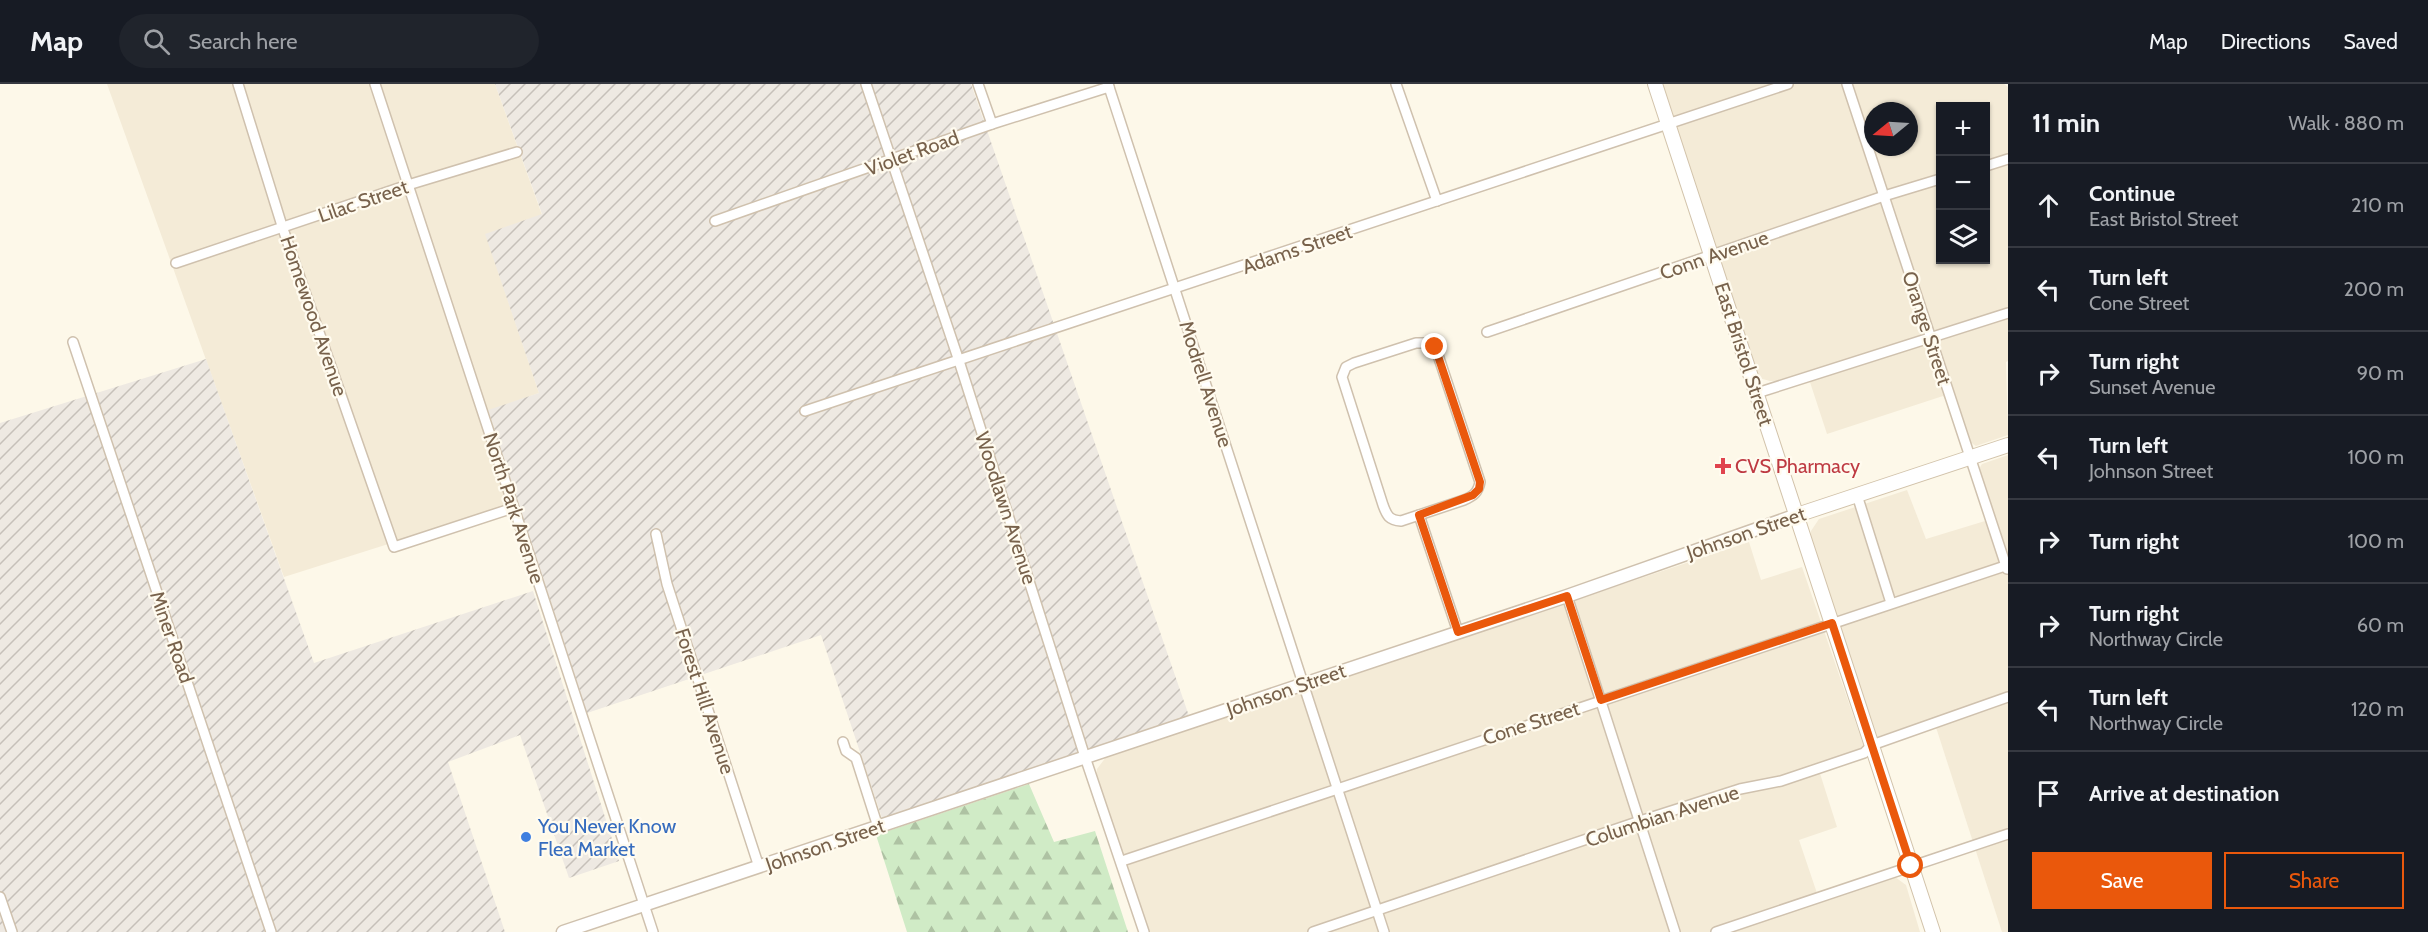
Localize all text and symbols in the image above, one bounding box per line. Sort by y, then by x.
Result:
search box [119,14,539,68]
text: Map [30,24,83,58]
icon: search [140,25,173,58]
text: Search here [188,28,297,55]
text: Map [2149,29,2188,54]
text: Directions [2221,29,2310,54]
text: Saved [2343,29,2398,54]
north arrow [1864,102,1918,156]
map controls [1936,102,1990,264]
button: + [1936,102,1990,156]
text: 11 min [2032,107,2100,139]
text: Walk · 880 m [2289,111,2404,135]
street label: Violet Road [862,125,962,181]
button: − [1936,156,1990,210]
street label: Lilac Street [315,174,411,228]
text: Continue [2089,180,2175,207]
icon: ahead [2032,189,2065,222]
text: 210 m [2351,193,2404,217]
text: East Bristol Street [2089,207,2238,231]
button: layers [1936,210,1990,264]
street label: Adams Street [1239,219,1355,279]
street label: Conn Avenue [1657,225,1771,285]
street label: Homewood Avenue [275,233,353,399]
text: Turn left [2089,264,2168,291]
street label: Orange Street [1897,268,1957,388]
icon: left [2032,273,2065,306]
text: 200 m [2344,277,2404,301]
street label: East Bristol Street [1710,279,1779,429]
text: Cone Street [2089,291,2189,315]
street label: Modrell Avenue [1174,318,1238,450]
route end [1421,333,1447,359]
text: Turn right [2089,348,2179,375]
icon: right [2032,357,2065,390]
text: 90 m [2357,361,2404,385]
text: Sunset Avenue [2089,375,2215,399]
street label: Woodlawn Avenue [970,429,1042,587]
street label: North Park Avenue [478,430,550,586]
text: Turn left [2089,432,2168,459]
icon: left [2032,441,2065,474]
text: 100 m [2348,445,2404,469]
place label: CVS Pharmacy [1735,454,1860,478]
marker: CVS Pharmacy [1716,459,1730,473]
text: Johnson Street [2089,459,2213,483]
street label: Johnson Street [1682,501,1809,565]
icon: right [2032,525,2065,558]
text: Turn right [2089,528,2179,555]
text: 100 m [2348,529,2404,553]
street label: Miner Road [145,588,199,686]
text: Turn right [2089,600,2179,627]
icon: right [2032,609,2065,642]
text: 60 m [2357,613,2404,637]
street label: Forest Hill Avenue [670,625,740,777]
text: Northway Circle [2089,627,2223,651]
street label: Johnson Street [1222,658,1349,722]
text: Turn left [2089,684,2168,711]
icon: left [2032,693,2065,726]
street label: Cone Street [1480,696,1583,750]
text: 120 m [2351,697,2404,721]
text: Northway Circle [2089,711,2223,735]
icon: arrive [2032,777,2065,810]
street label: Columbian Avenue [1582,780,1742,852]
text: Arrive at destination [2089,780,2279,807]
street label: Johnson Street [761,813,888,877]
place label: You Never Know Flea Market [537,814,677,861]
marker: You Never Know Flea Market [519,830,533,844]
route start [1897,852,1923,878]
button: Save [2032,852,2212,909]
button: Share [2224,852,2404,909]

